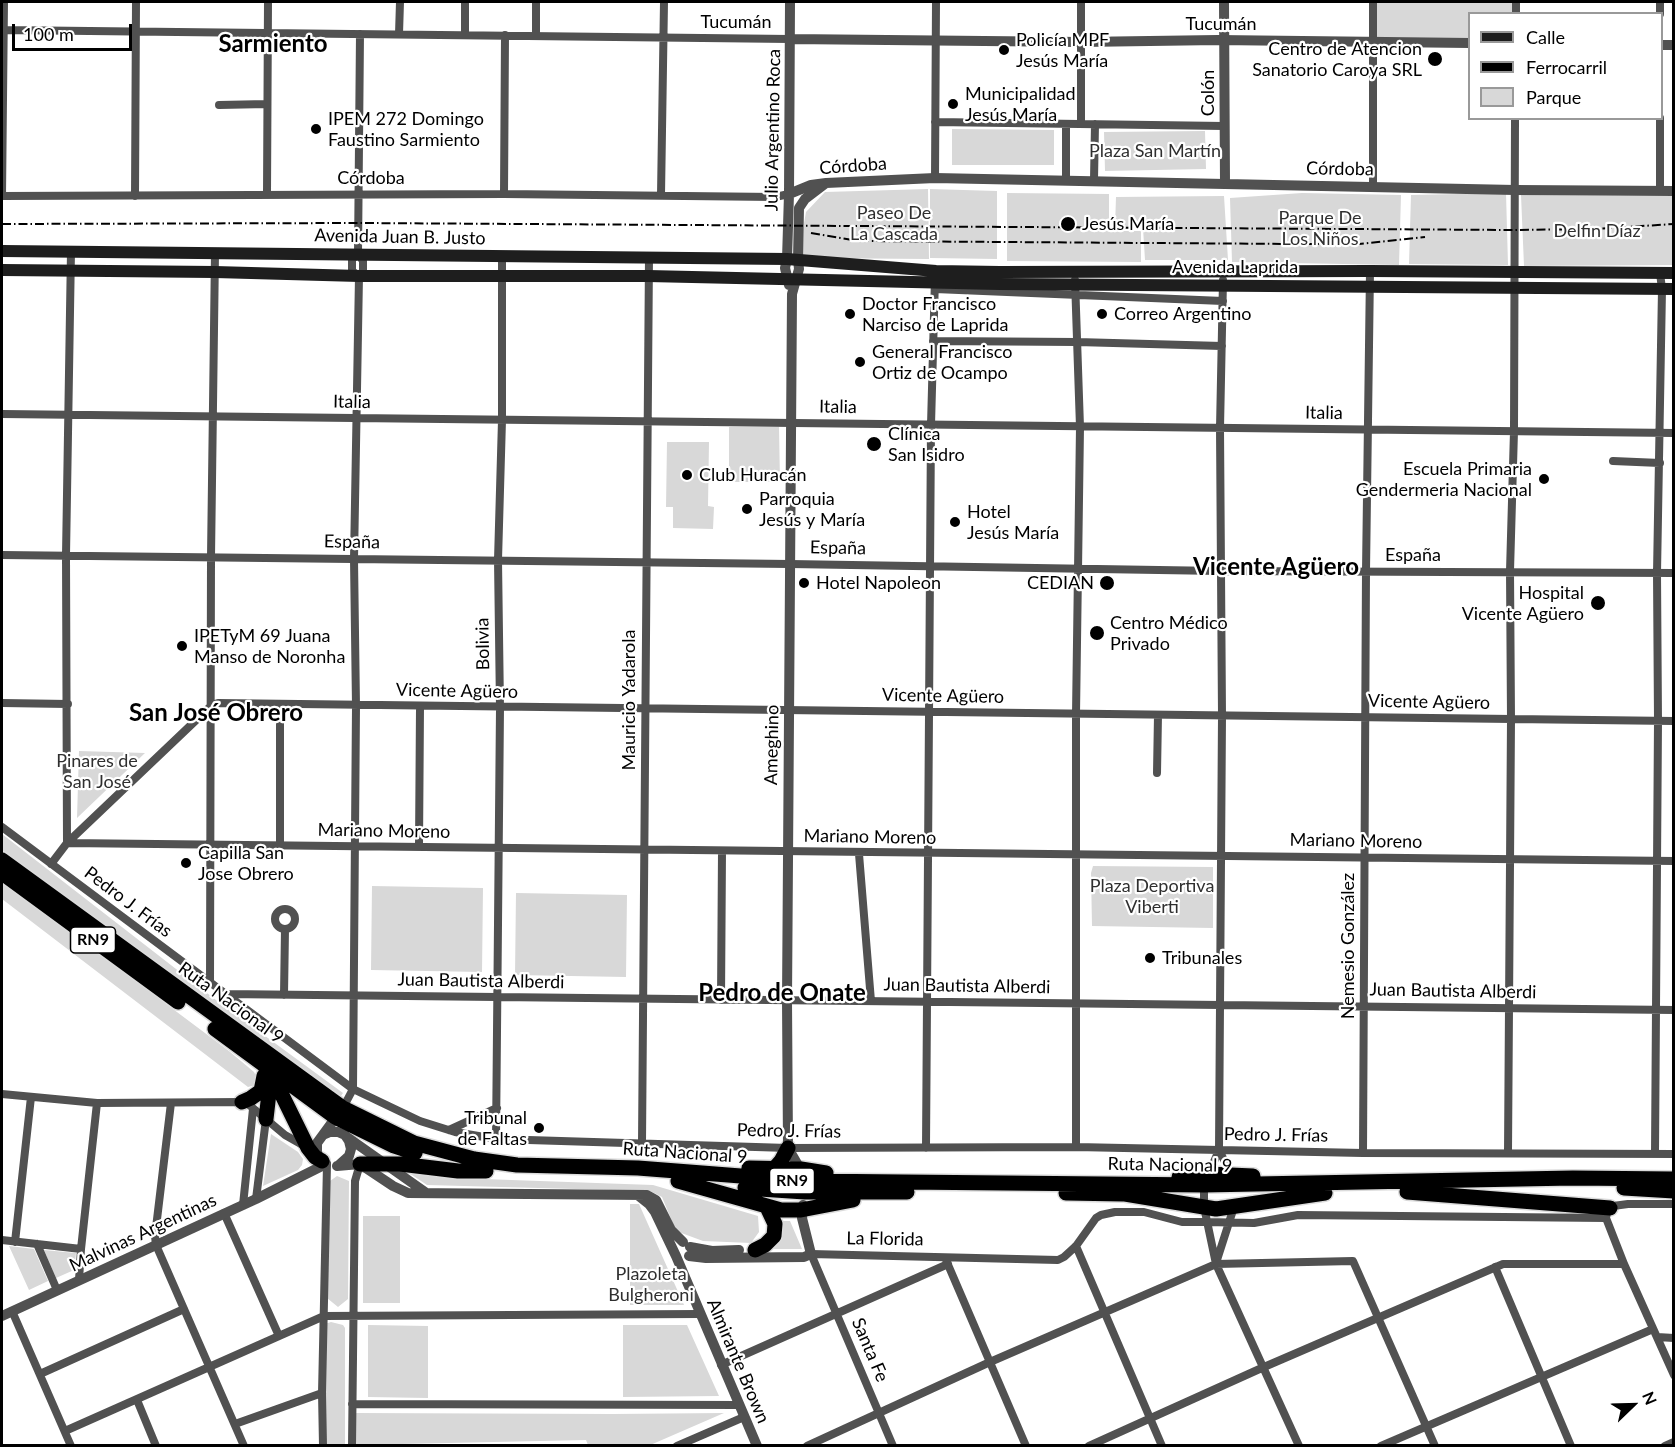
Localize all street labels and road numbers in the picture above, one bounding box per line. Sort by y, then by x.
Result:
street label: Tucumán [700,11,772,33]
street label: Tucumán [1185,13,1257,35]
street label: Julio Argentino Roca [761,49,785,211]
street label: Colón [1197,70,1219,116]
street label: Córdoba [819,153,887,179]
street label: Córdoba [1306,158,1374,180]
street label: Córdoba [337,167,405,189]
street label: Avenida Juan B. Justo [314,225,486,249]
street label: Avenida Laprida [1172,256,1298,278]
street label: Italia [333,391,371,413]
street label: Italia [819,396,857,418]
street label: Italia [1305,402,1343,424]
street label: España [324,531,380,553]
street label: España [810,537,866,559]
street label: España [1385,544,1441,566]
street label: Bolivia [472,617,494,671]
street label: Mauricio Yadarola [618,630,640,770]
street label: Vicente Agüero [396,679,518,703]
street label: Vicente Agüero [882,684,1004,708]
street label: Vicente Agüero [1368,690,1490,714]
street label: Ameghino [760,705,784,785]
street label: Mariano Moreno [318,819,450,843]
street label: Mariano Moreno [804,825,936,849]
street label: Mariano Moreno [1290,829,1422,853]
street label: Pedro J. Frías [80,862,176,942]
street label: Nemesio González [1337,873,1359,1019]
road number: RN9 [70,927,116,953]
street label: Ruta Nacional 9 [174,958,288,1048]
street label: Juan Bautista Alberdi [397,969,565,993]
street label: Juan Bautista Alberdi [883,974,1051,998]
street label: Juan Bautista Alberdi [1369,979,1537,1003]
street label: Pedro J. Frías [737,1119,841,1143]
street label: Pedro J. Frías [1224,1123,1328,1147]
street label: Ruta Nacional 9 [622,1138,748,1168]
street label: Ruta Nacional 9 [1107,1153,1233,1177]
road number: RN9 [770,1168,814,1194]
street label: Malvinas Argentinas [66,1189,220,1277]
street label: La Florida [846,1228,924,1250]
street label: Almirante Brown [702,1295,774,1427]
street label: Santa Fe [847,1315,893,1385]

